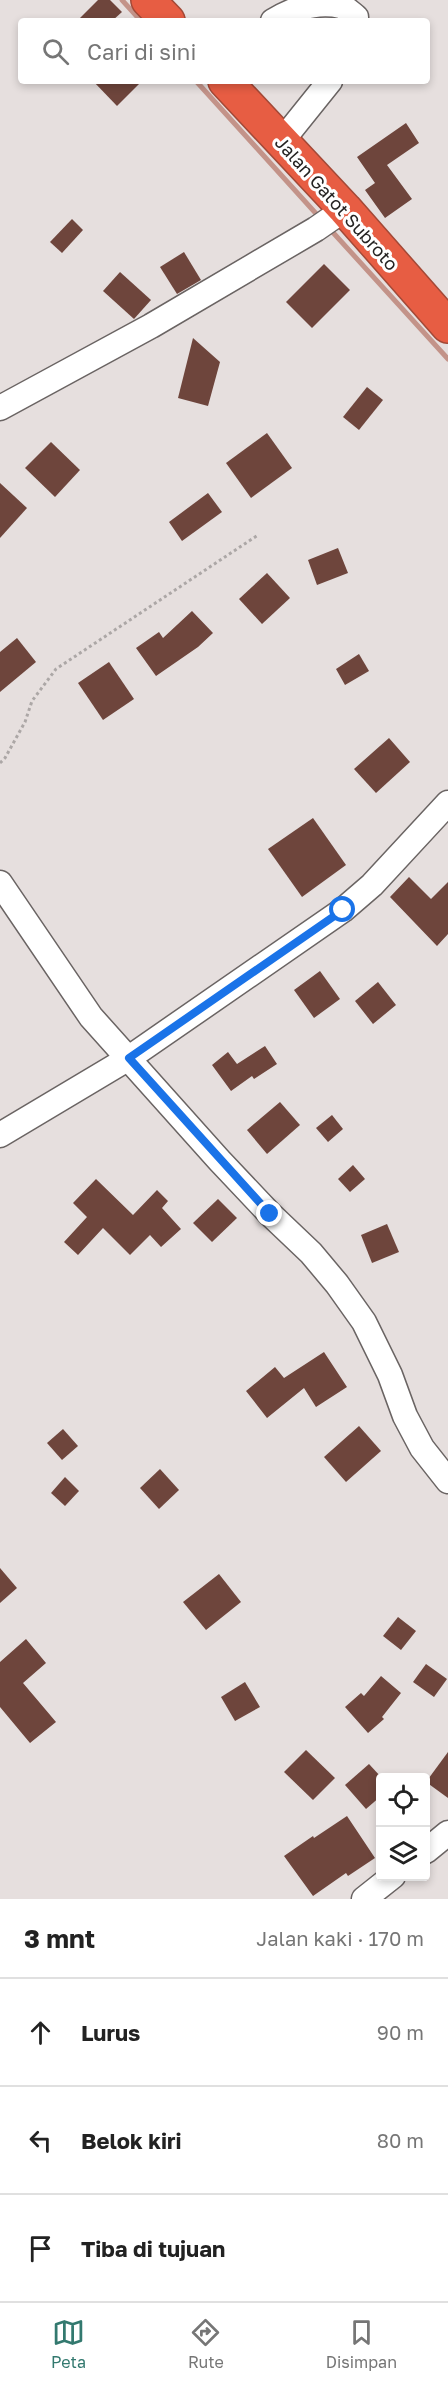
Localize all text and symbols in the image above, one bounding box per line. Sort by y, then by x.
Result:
search box [18,18,430,84]
icon: search [39,35,72,68]
text: Cari di sini [87,38,196,65]
street label: Jalan Gatot Subroto [271,131,403,275]
route start [329,896,355,922]
route end [256,1200,282,1226]
map controls [376,1773,430,1881]
button: locate [376,1773,430,1827]
button: layers [376,1827,430,1881]
text: 3 mnt [24,1923,95,1954]
text: Jalan kaki · 170 m [256,1926,424,1950]
icon: ahead [24,2016,57,2049]
text: Lurus [81,2019,140,2046]
text: 90 m [377,2020,424,2044]
icon: left [24,2124,57,2157]
text: Belok kiri [81,2127,182,2154]
text: 80 m [377,2128,424,2152]
icon: arrive [24,2232,57,2265]
text: Tiba di tujuan [81,2235,225,2262]
tab: Peta [51,2316,86,2372]
tab: Rute [188,2316,224,2372]
tab: Disimpan [326,2316,397,2372]

